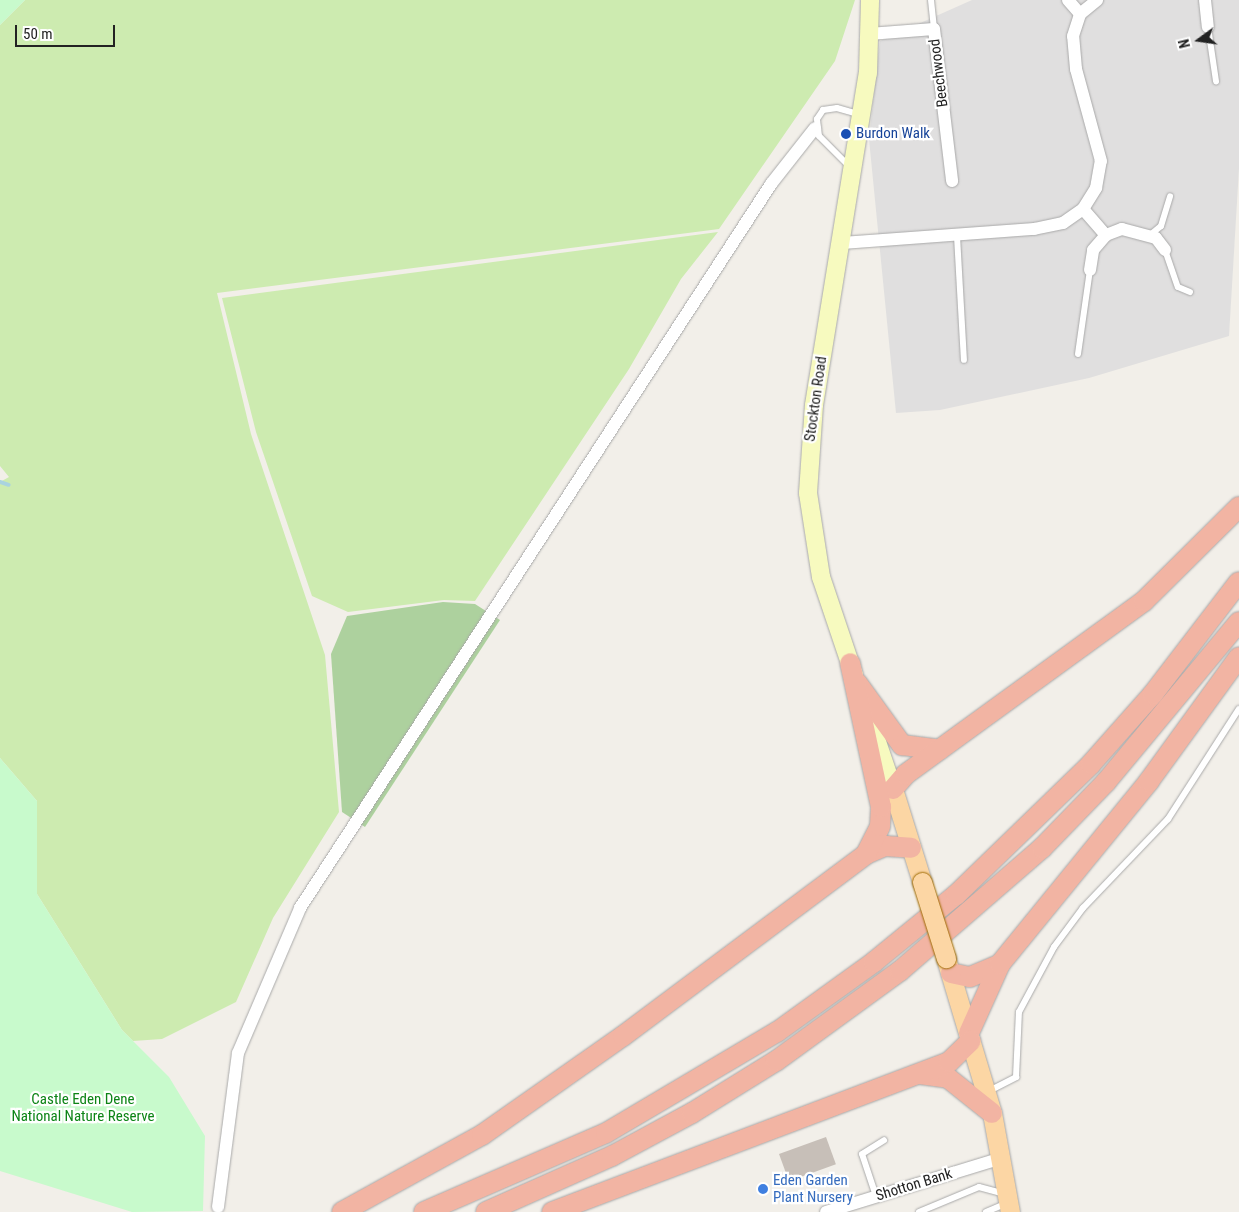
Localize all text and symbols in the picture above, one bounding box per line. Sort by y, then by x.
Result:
scale bar [18,15,118,47]
north arrow [1174,15,1224,65]
text: 50 m [23,25,53,43]
street label: Beechwood [926,38,952,108]
text: N [1176,38,1193,50]
place label: Burdon Walk [856,125,930,143]
marker: Burdon Walk [840,128,852,140]
street label: Stockton Road [801,355,831,443]
park label: Castle Eden Dene National Nature Reserve [11,1090,155,1125]
street label: Shotton Bank [874,1165,954,1205]
place label: Eden Garden Plant Nursery [773,1171,853,1206]
marker: Eden Garden Plant Nursery [757,1183,769,1195]

